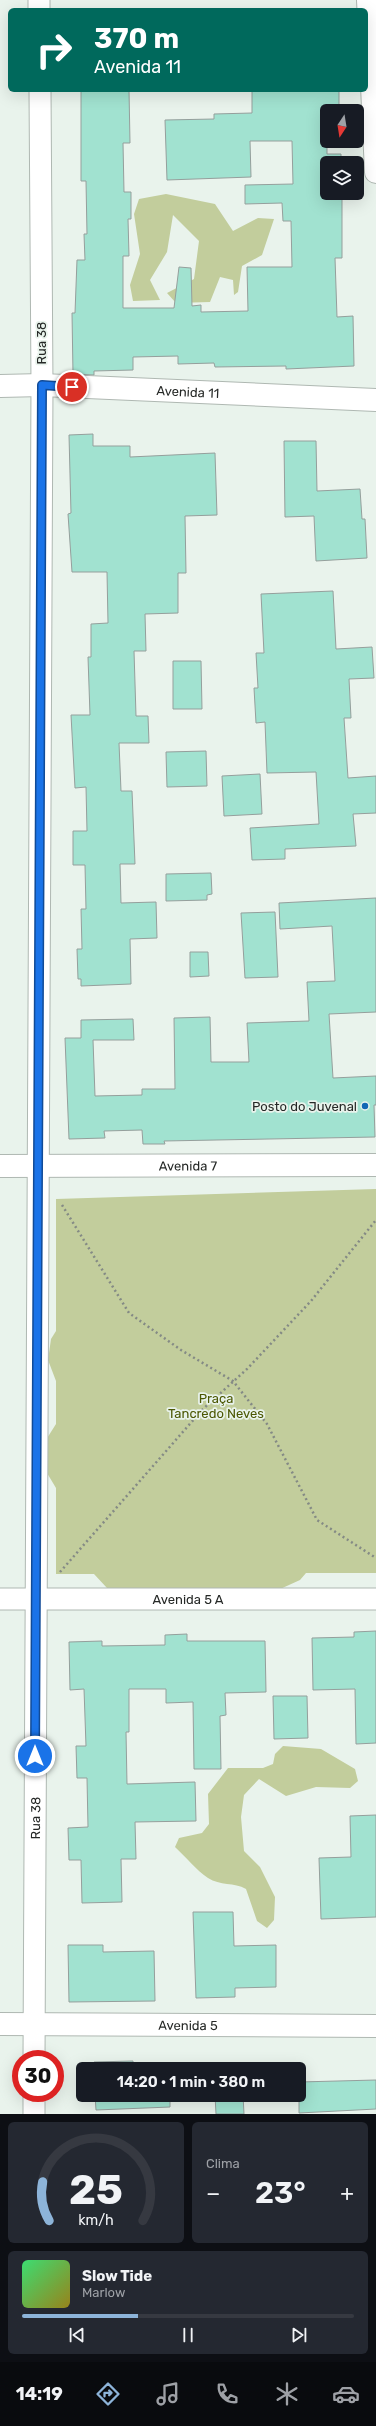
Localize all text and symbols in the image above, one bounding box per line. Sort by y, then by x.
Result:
text: 370 m [94,22,179,55]
icon: right [28,24,80,76]
text: Avenida 11 [94,56,181,78]
north arrow [320,104,364,148]
map controls [320,104,364,200]
button: layers [320,156,364,200]
street label: Rua 38 [34,322,49,364]
pin [55,370,89,404]
icon: arrive [61,376,83,398]
street label: Avenida 11 [156,383,220,401]
place label: Posto do Juvenal [252,1099,357,1114]
marker: Posto do Juvenal [360,1101,370,1111]
street label: Avenida 7 [159,1158,218,1174]
park label: Praça Tancredo Neves [168,1391,264,1421]
street label: Avenida 5 A [152,1592,224,1607]
position arrow [14,1735,56,1777]
street label: Rua 38 [28,1797,43,1839]
street label: Avenida 5 [158,2018,218,2033]
speed limit sign: 30 [12,2050,64,2102]
text: 14:20 · 1 min · 380 m [117,2073,265,2091]
text: Clima [206,2156,240,2171]
text: 25 [69,2164,123,2213]
text: 23° [255,2175,306,2211]
text: − [206,2180,220,2207]
text: + [340,2180,354,2207]
text: km/h [78,2211,114,2228]
text: Slow Tide [82,2267,152,2285]
text: Marlow [82,2285,125,2300]
icon: previous [66,2324,88,2346]
icon: pause [177,2324,199,2346]
icon: next [288,2324,310,2346]
icon: directions [94,2380,122,2408]
icon: music [154,2380,182,2408]
icon: phone [213,2380,241,2408]
icon: climate [273,2380,301,2408]
icon: car [332,2380,360,2408]
text: 14:19 [16,2383,63,2405]

